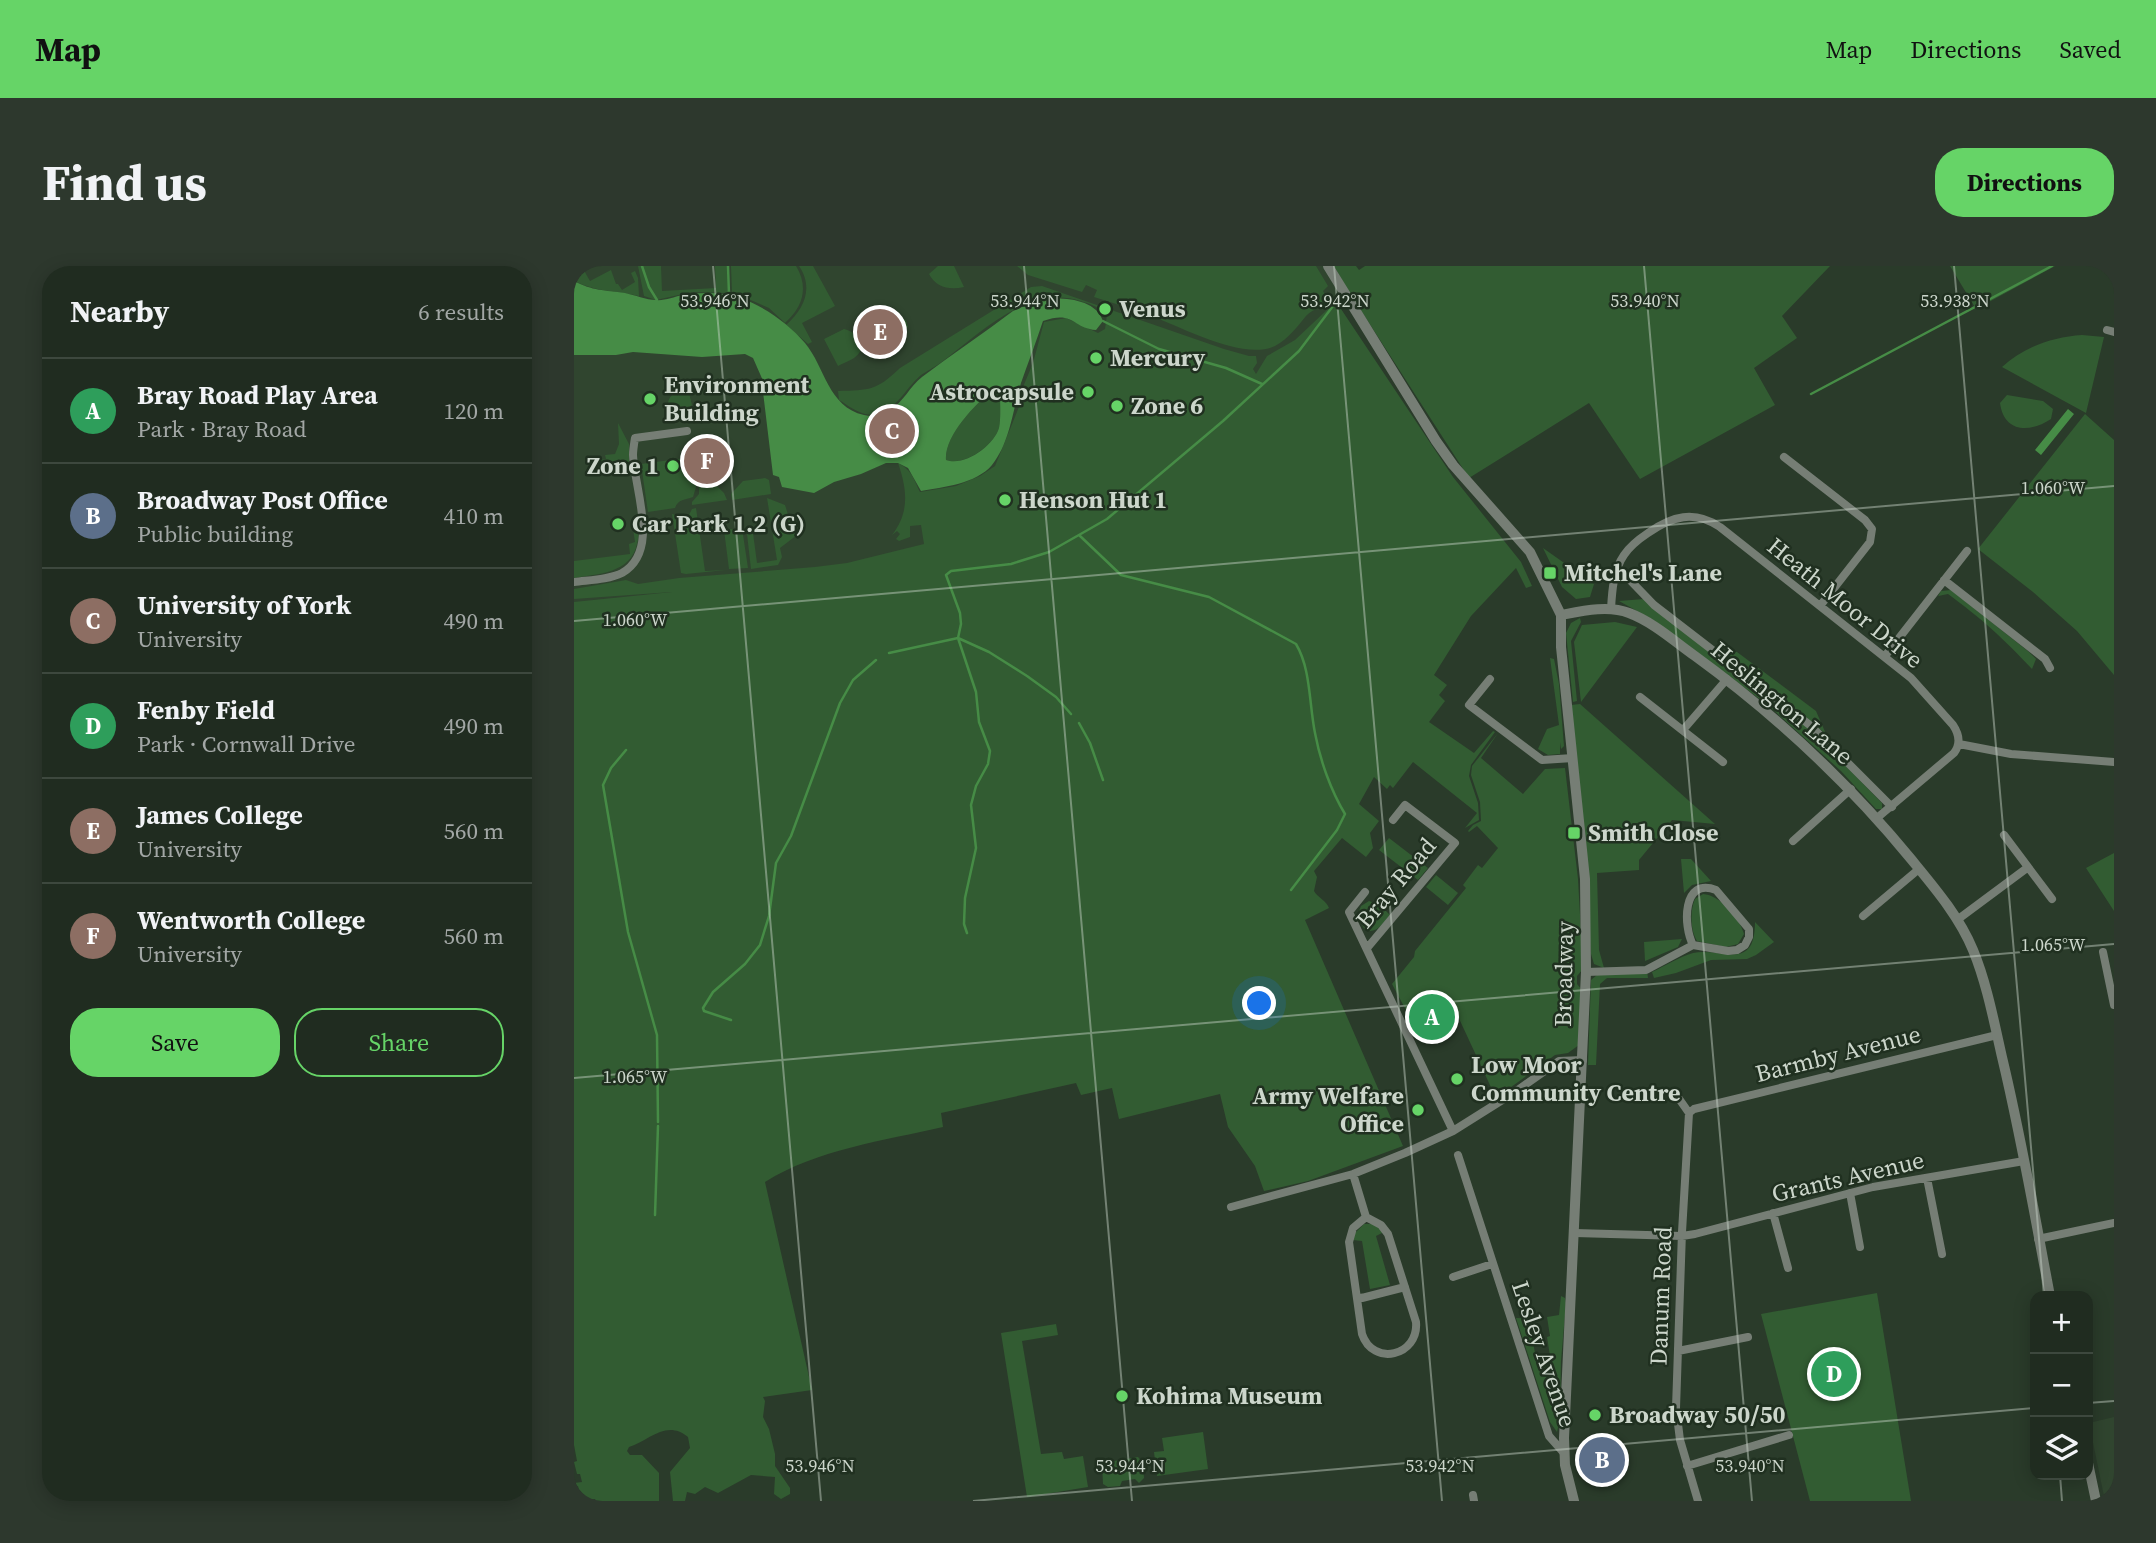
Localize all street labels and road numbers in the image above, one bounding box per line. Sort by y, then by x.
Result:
street label: Heath Moor Drive [1760,530,1930,676]
street label: Heslington Lane [1704,633,1861,772]
street label: Bray Road [1348,830,1444,935]
street label: Broadway [1546,920,1581,1027]
street label: Barmby Avenue [1752,1017,1924,1090]
street label: Grants Avenue [1768,1143,1927,1210]
street label: Danum Road [1642,1225,1679,1366]
street label: Lesley Avenue [1504,1276,1585,1431]

